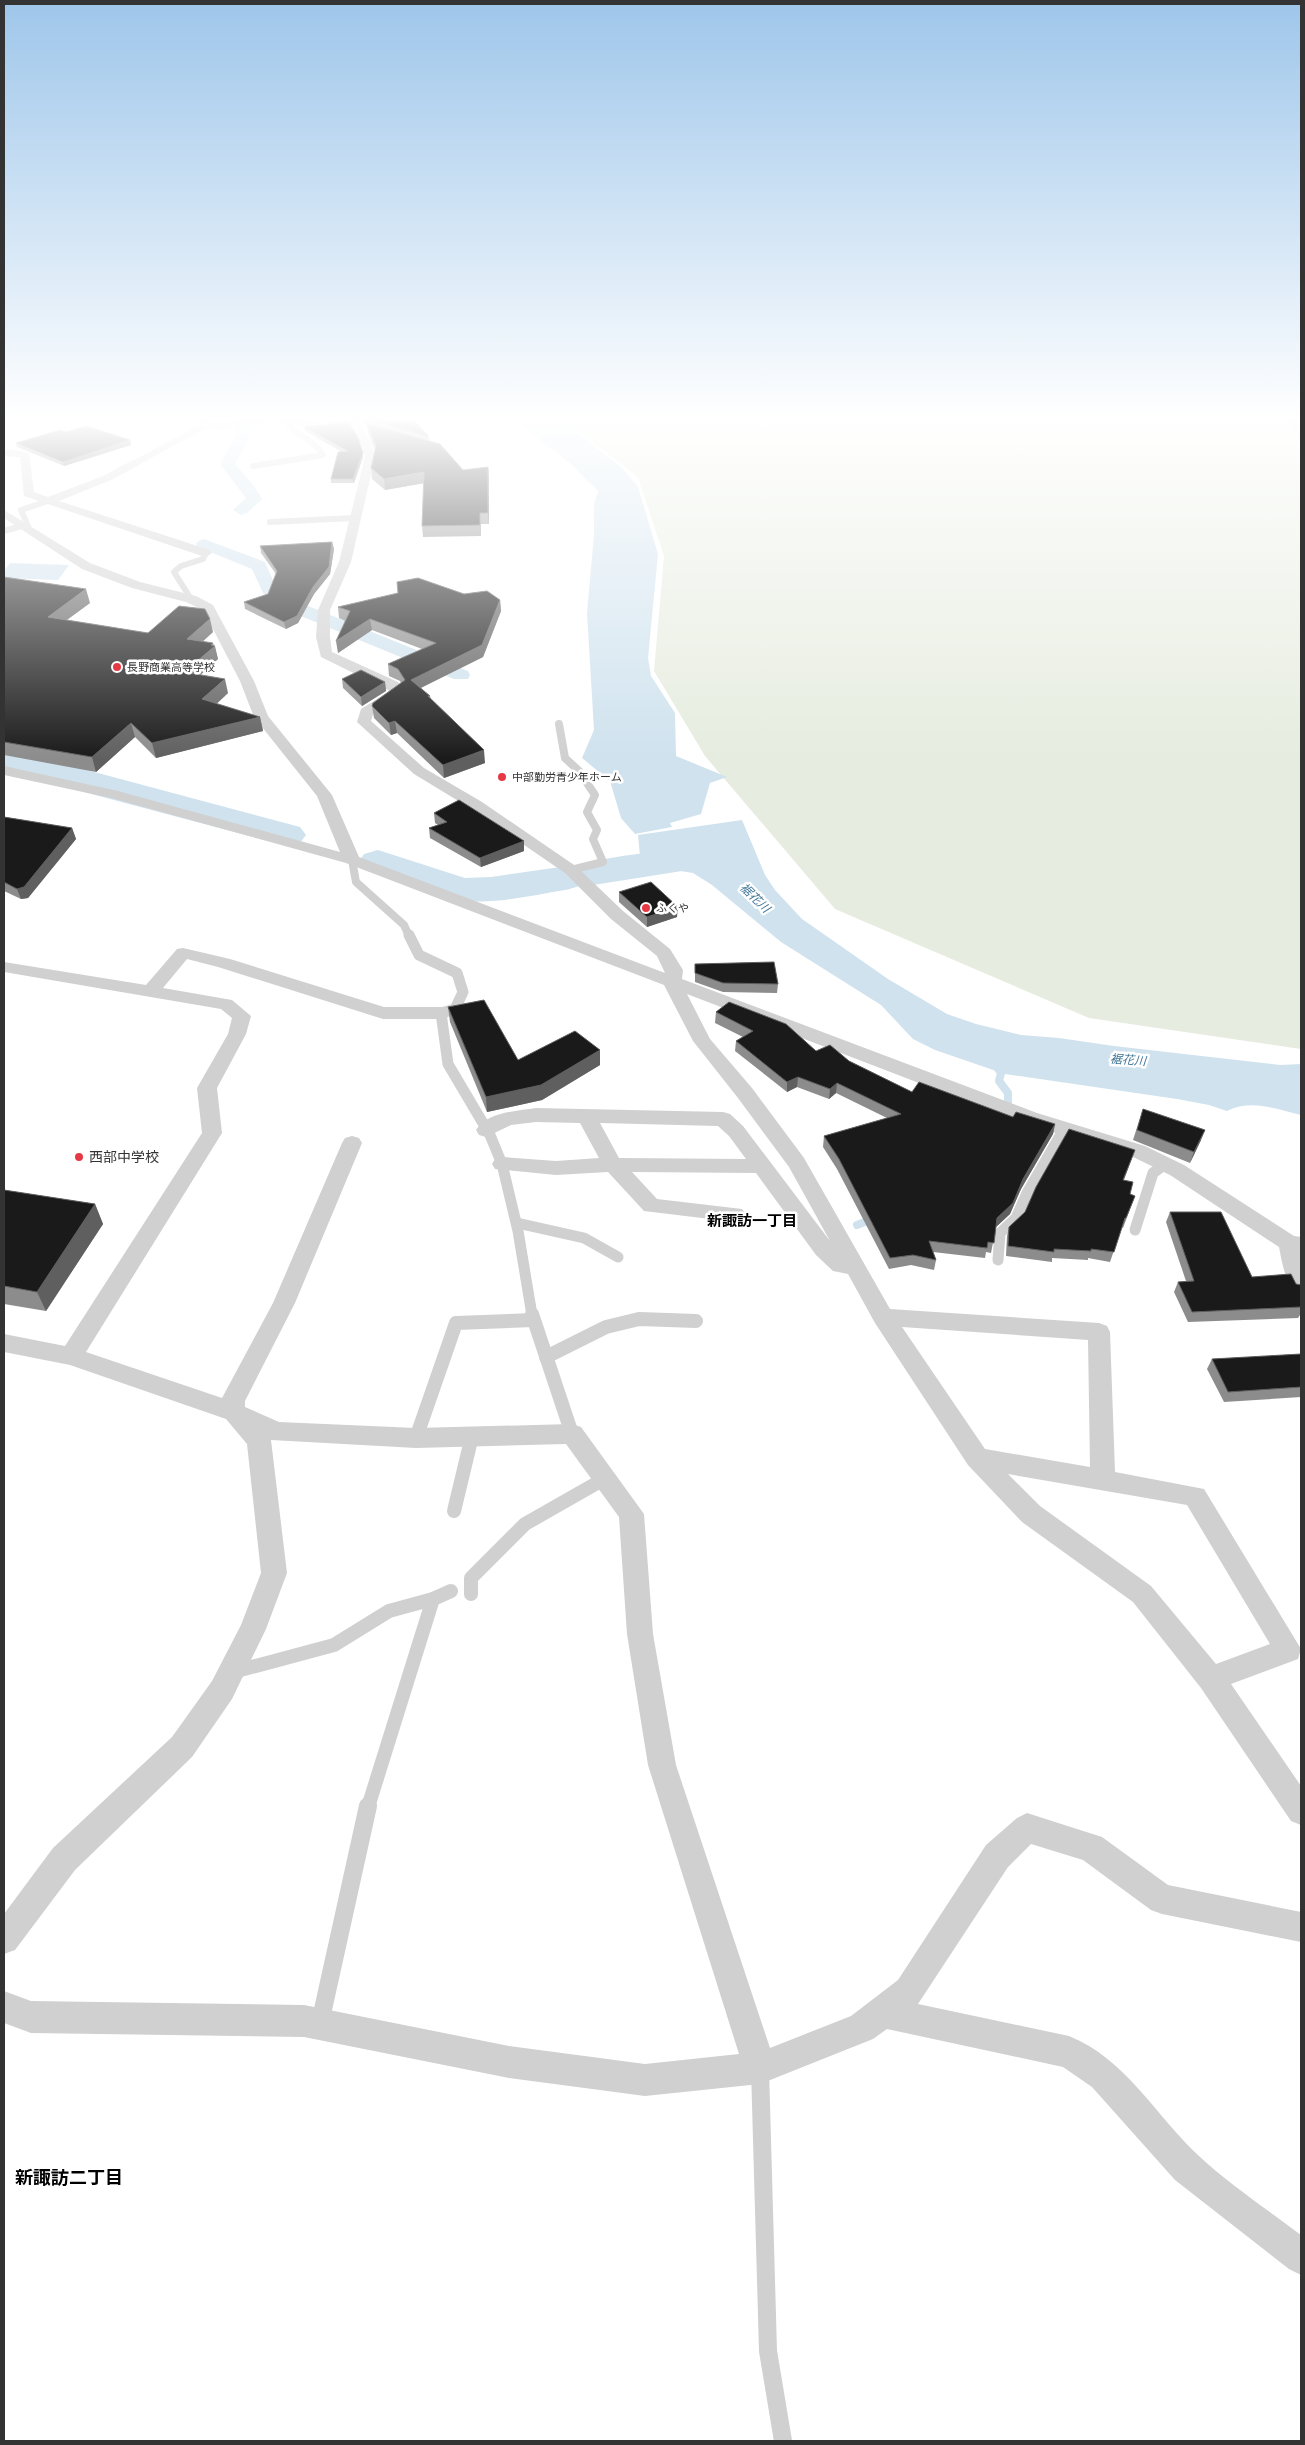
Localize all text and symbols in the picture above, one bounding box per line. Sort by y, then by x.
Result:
marker: 長野商業高等学校 [111,661,123,673]
place label: 長野商業高等学校 [127,661,215,674]
marker: 中部勤労青少年ホーム [496,771,508,783]
place label: 中部勤労青少年ホーム [512,771,622,784]
water label: 裾花川 [737,880,774,917]
marker: ふくや [640,902,652,914]
place label: ふくや [656,902,689,915]
water label: 裾花川 [1110,1052,1148,1068]
place label: 西部中学校 [89,1149,159,1166]
marker: 西部中学校 [73,1151,85,1163]
district label: 新諏訪一丁目 [707,1212,797,1230]
district label: 新諏訪二丁目 [15,2167,123,2189]

